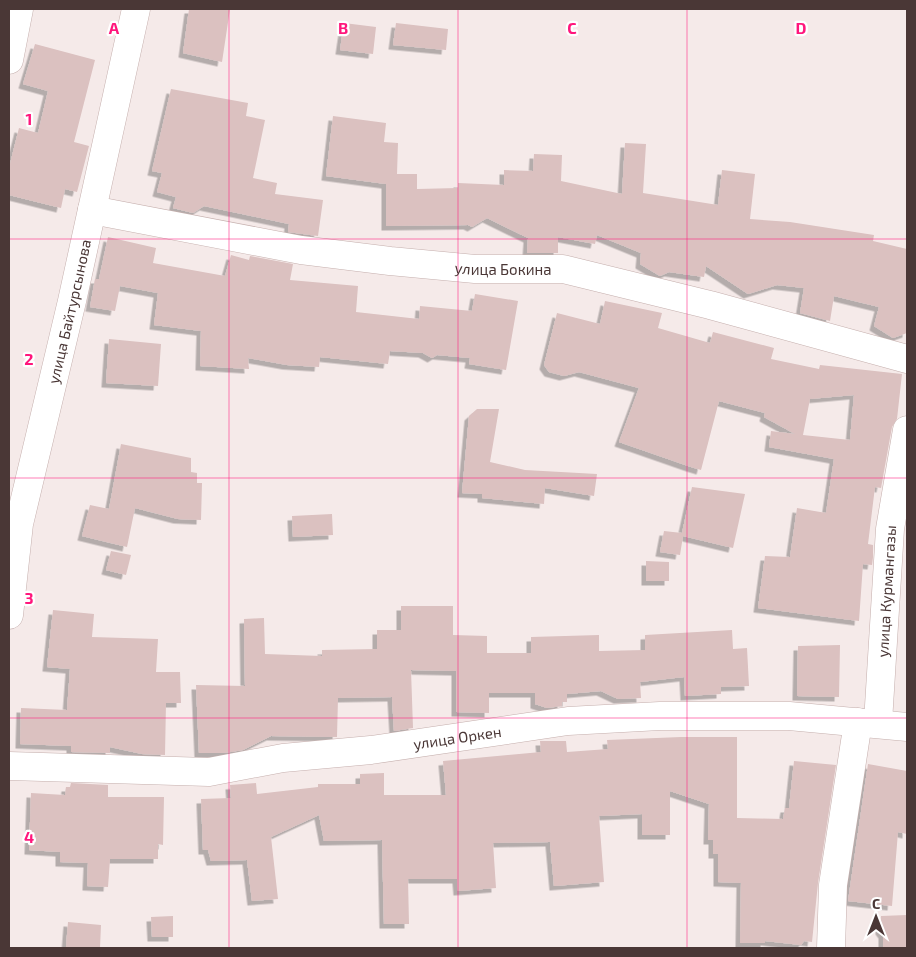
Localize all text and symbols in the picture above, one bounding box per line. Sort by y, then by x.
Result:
text: A [109,18,120,37]
text: B [338,18,348,37]
text: C [567,18,577,37]
text: D [796,18,807,37]
text: 1 [26,109,32,128]
street label: улица Байтурсынова [44,237,94,386]
street label: улица Бокина [454,258,552,278]
text: 2 [24,349,34,368]
street label: улица Курмангазы [873,525,899,658]
text: 3 [24,588,34,607]
street label: улица Оркен [412,722,503,754]
text: 4 [24,827,34,846]
north arrow [851,892,901,942]
text: С [872,895,880,912]

